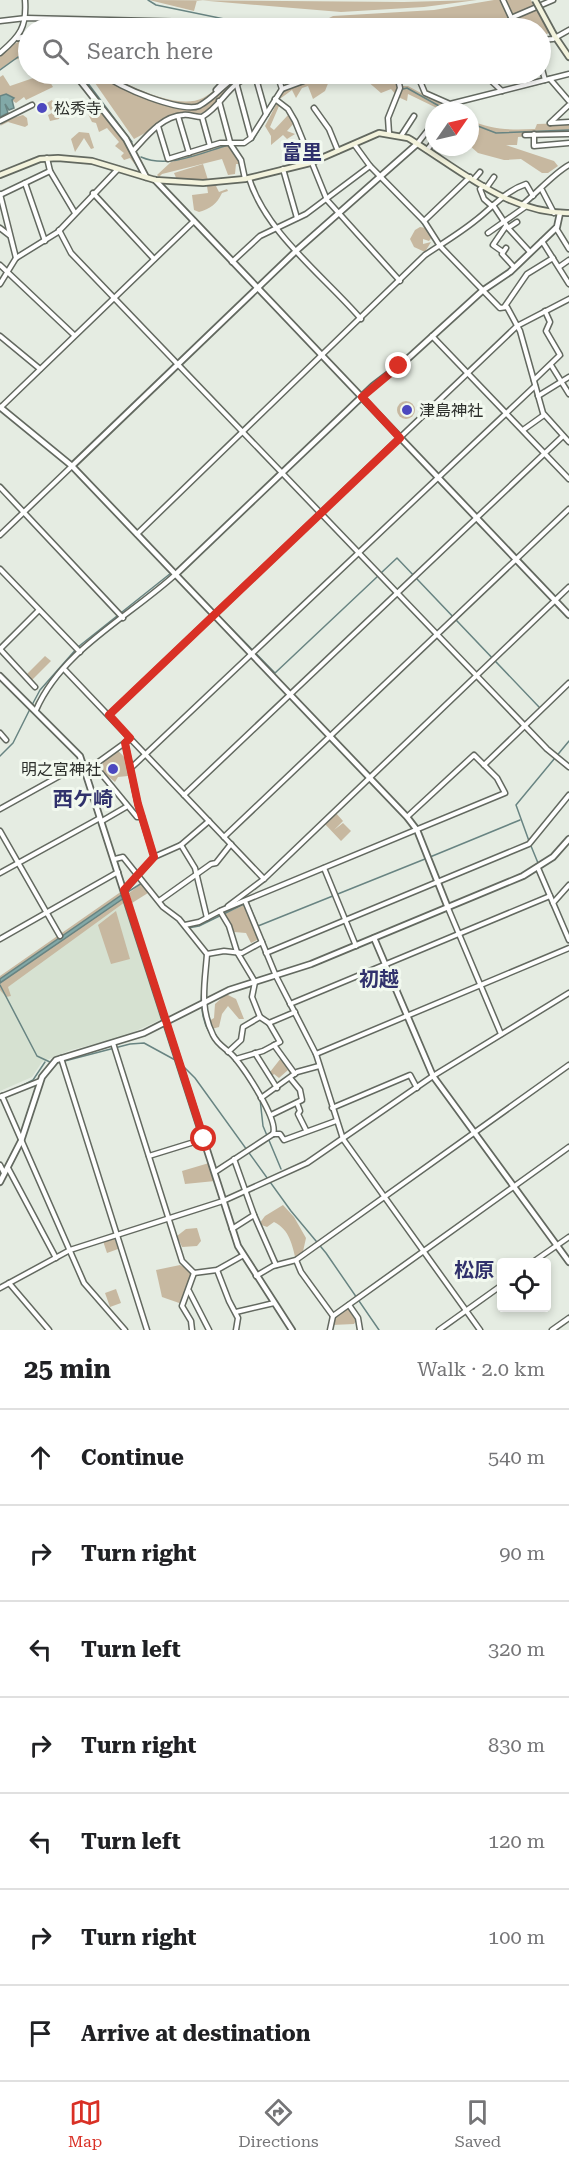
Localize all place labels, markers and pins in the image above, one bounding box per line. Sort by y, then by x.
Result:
place label: 松秀寺 [54,99,102,118]
marker: 松秀寺 [35,101,49,115]
place label: 津島神社 [419,401,483,420]
marker: 津島神社 [400,403,414,417]
place label: 明之宮神社 [21,760,101,779]
marker: 明之宮神社 [106,762,120,776]

